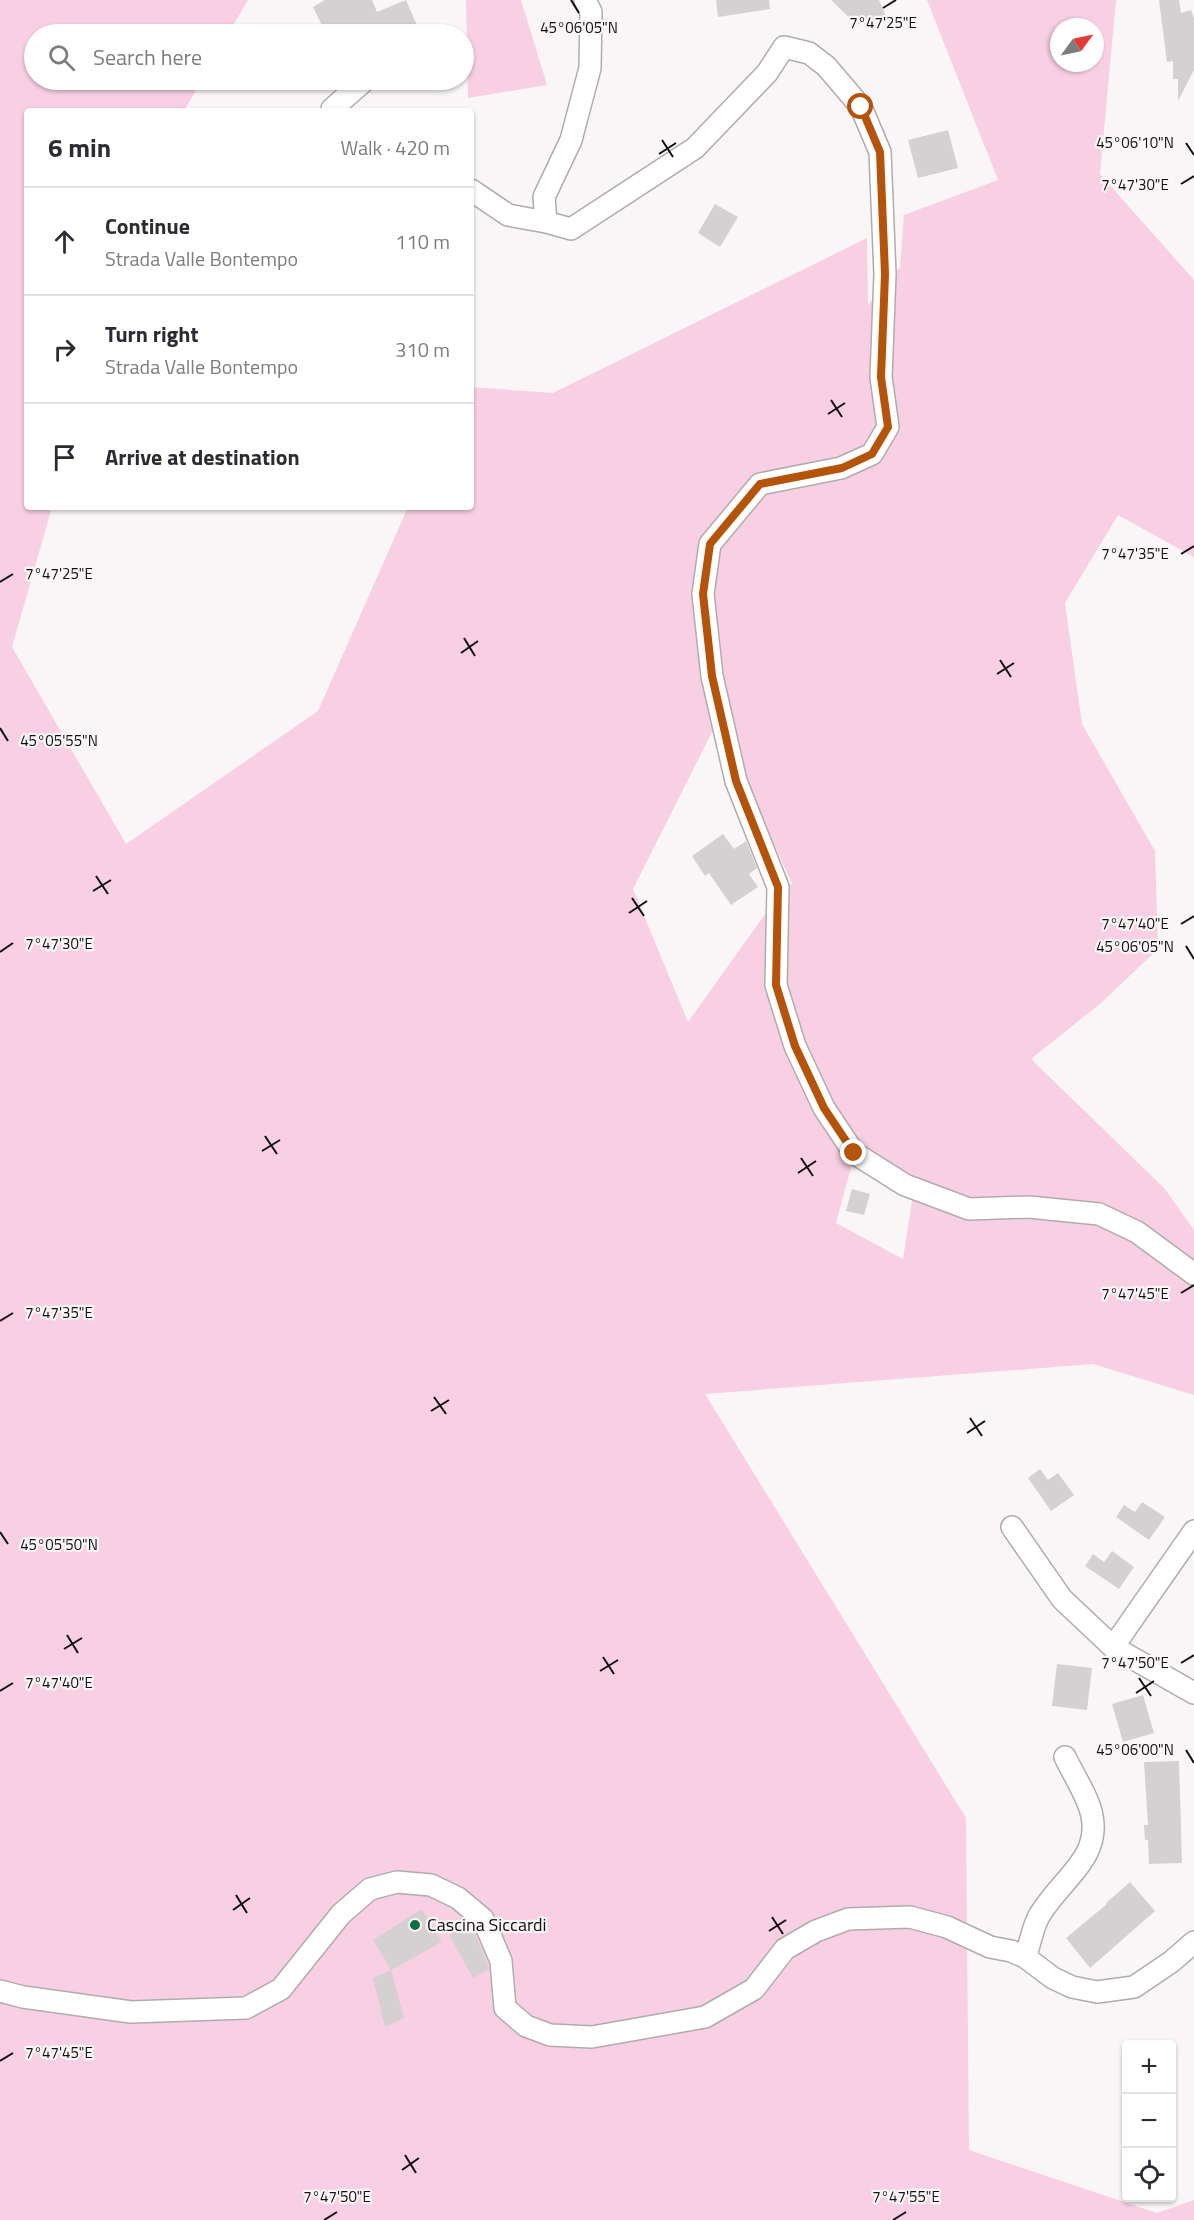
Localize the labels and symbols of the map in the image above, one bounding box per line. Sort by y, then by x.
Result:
text: 7°47'25"E [849,11,917,34]
text: 45°06'05"N [540,16,618,39]
north arrow [1050,18,1104,72]
route start [847,93,873,119]
text: 45°06'10"N [1096,131,1174,154]
text: 7°47'30"E [1101,173,1169,196]
text: 7°47'35"E [1101,542,1169,565]
text: 7°47'25"E [25,562,93,585]
text: 45°05'55"N [20,729,98,752]
text: 7°47'40"E [1101,912,1169,935]
text: 7°47'30"E [25,932,93,955]
text: 45°06'05"N [1096,935,1174,958]
route end [840,1139,866,1165]
text: 7°47'45"E [1101,1282,1169,1305]
text: 7°47'35"E [25,1301,93,1324]
text: 45°05'50"N [20,1533,98,1556]
text: 7°47'50"E [1101,1651,1169,1674]
text: 7°47'40"E [25,1671,93,1694]
text: 45°06'00"N [1096,1738,1174,1761]
place label: Cascina Siccardi [427,1911,546,1938]
marker: Cascina Siccardi [408,1918,422,1932]
text: 7°47'45"E [25,2041,93,2064]
text: 7°47'50"E [303,2185,371,2208]
text: 7°47'55"E [872,2185,940,2208]

